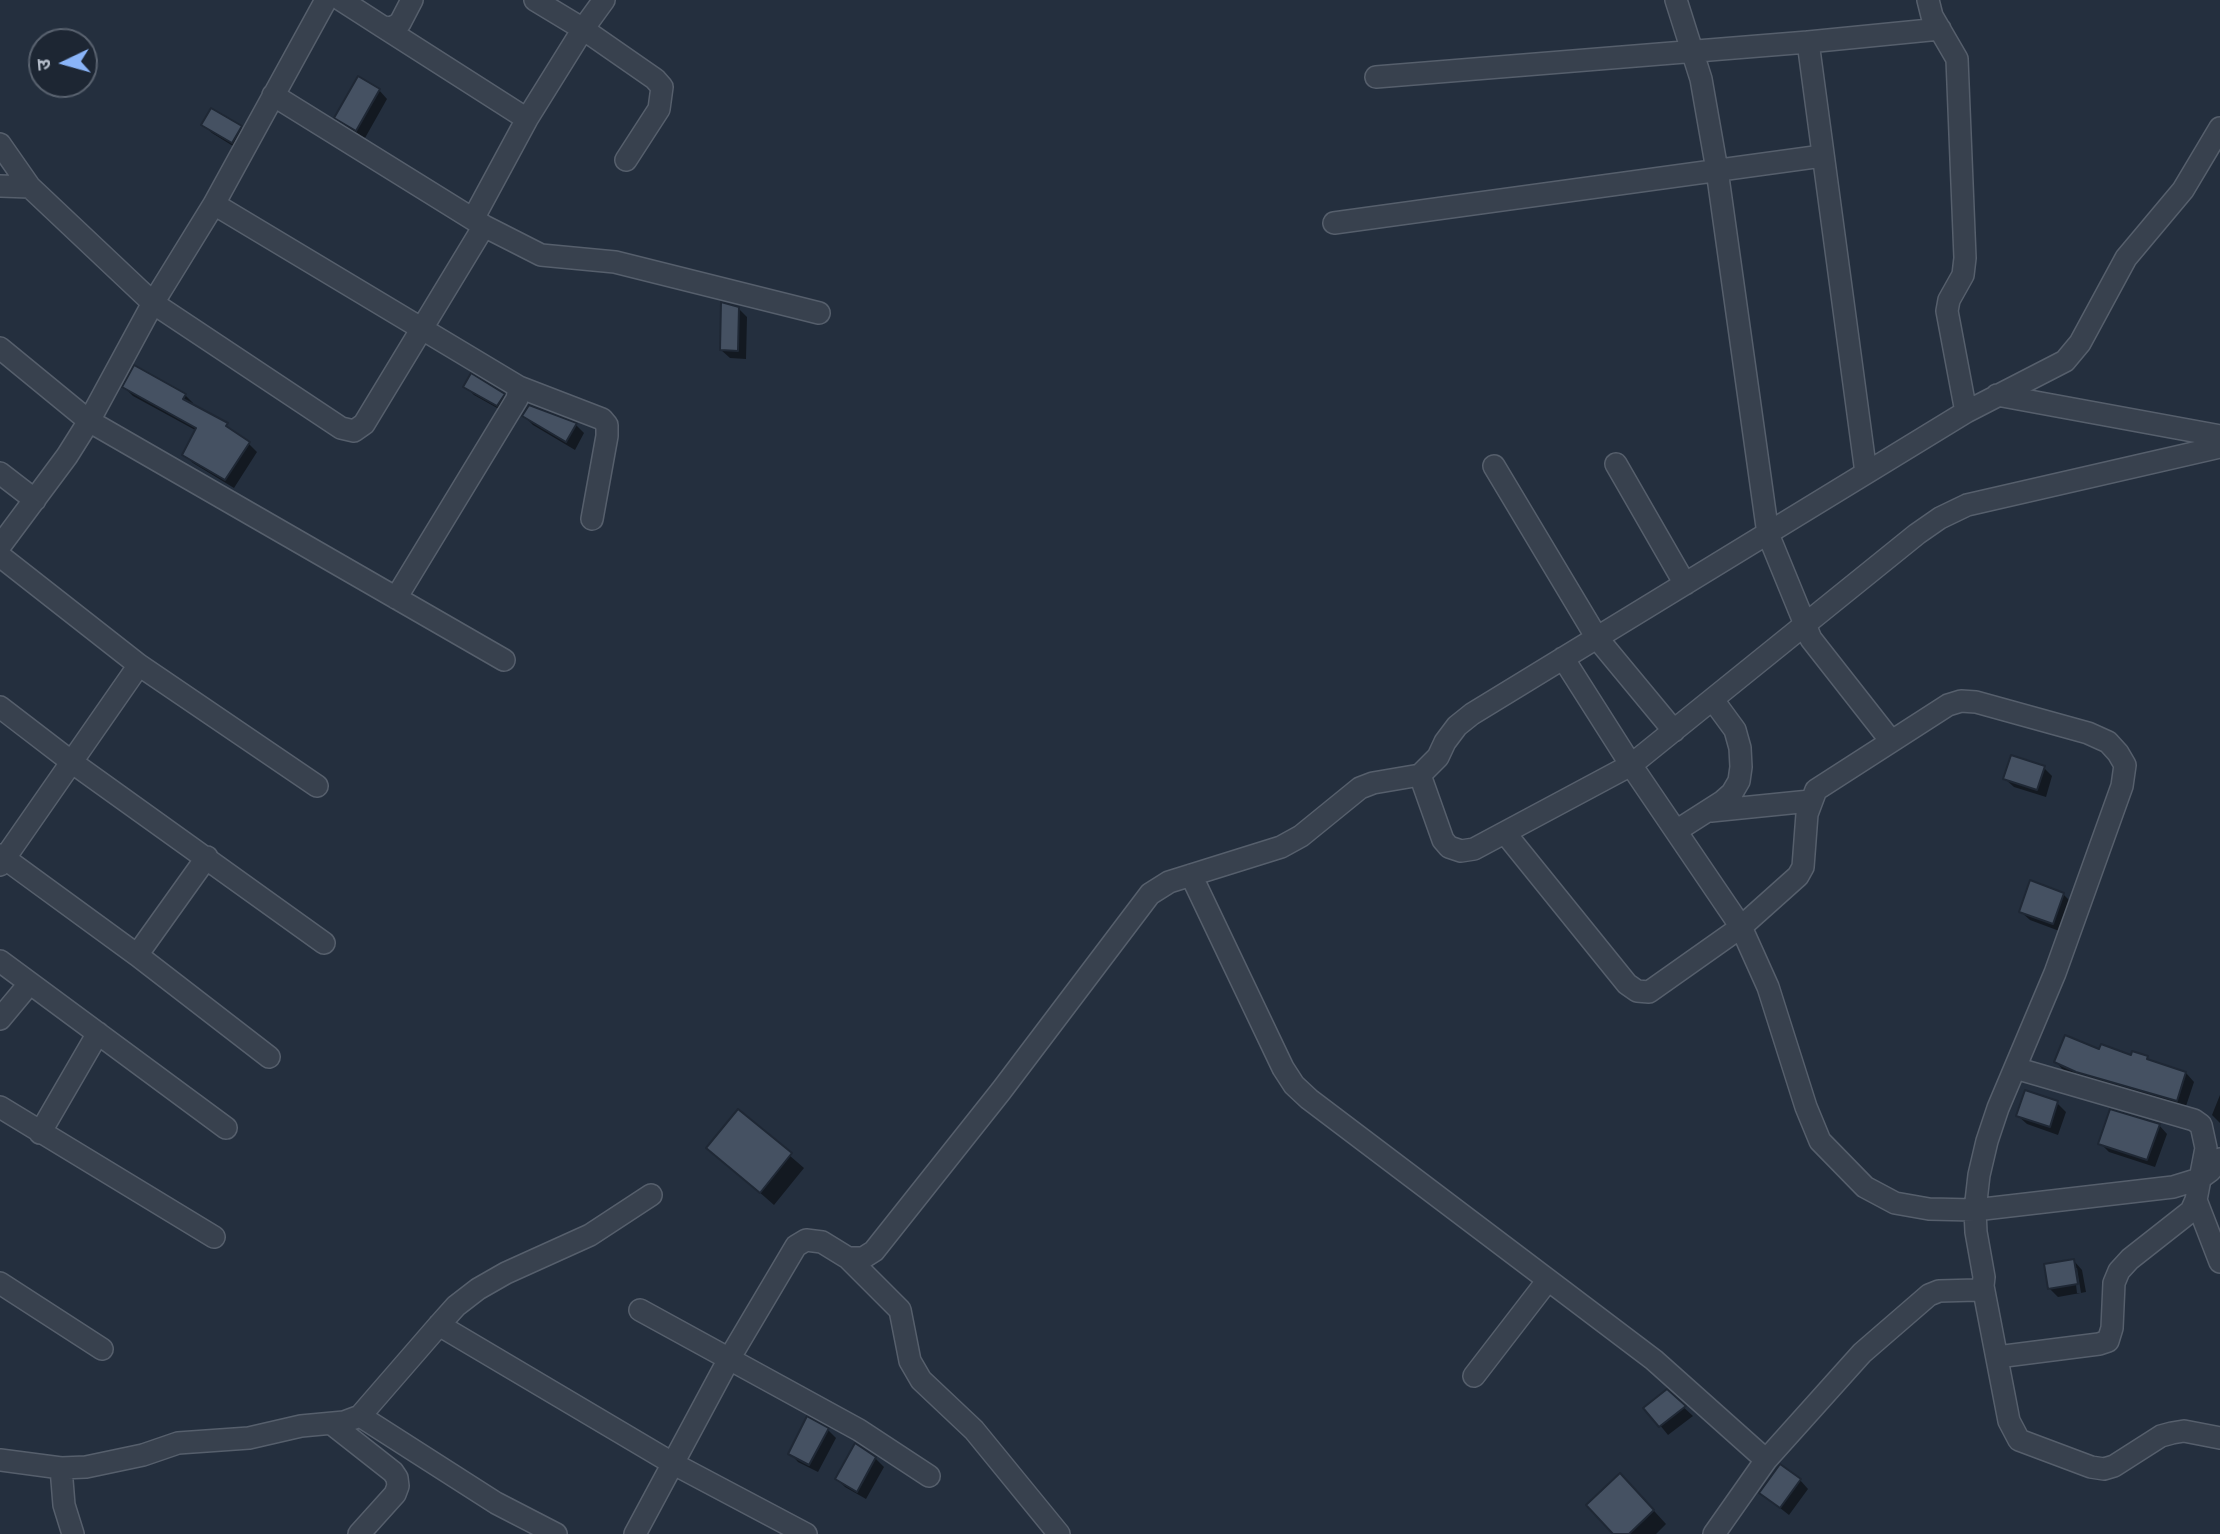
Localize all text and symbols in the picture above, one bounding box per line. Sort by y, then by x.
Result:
north arrow [28,28,98,98]
text: उ [32,58,56,71]

